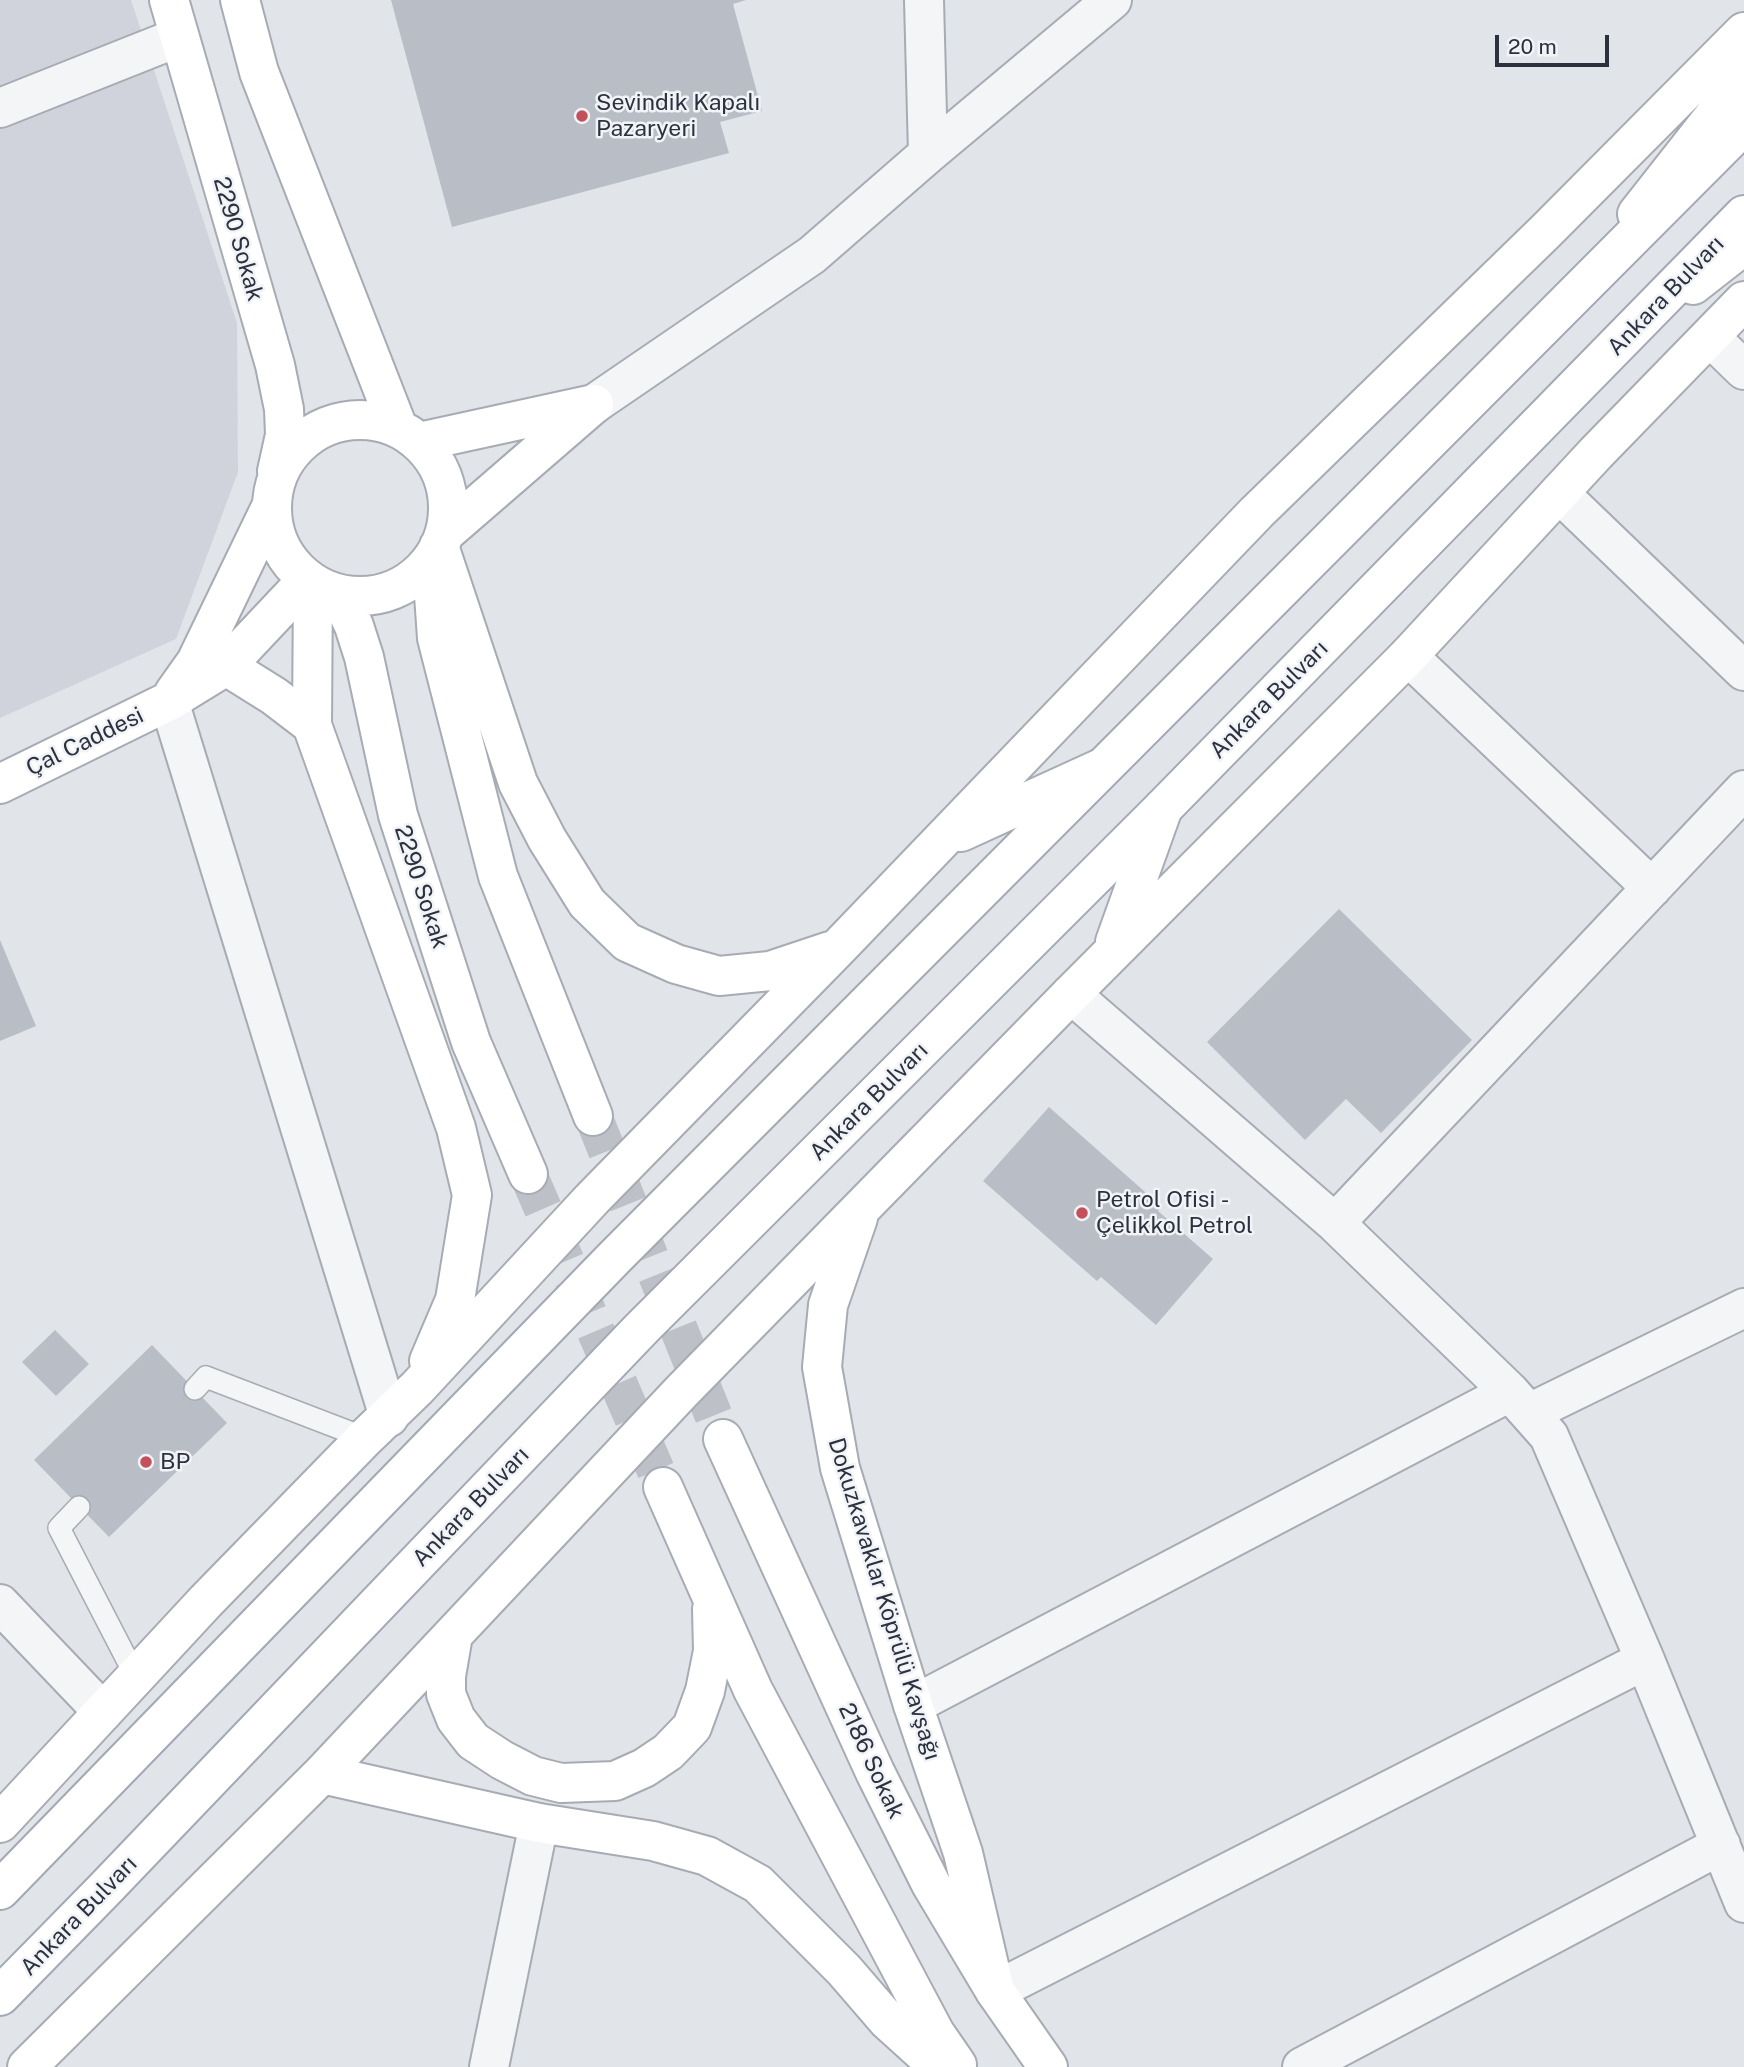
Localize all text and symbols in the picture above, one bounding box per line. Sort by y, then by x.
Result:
scale bar [1499,21,1613,65]
text: 20 m [1508,34,1557,59]
place label: Sevindik Kapalı Pazaryeri [596,89,760,143]
marker: Sevindik Kapalı Pazaryeri [574,108,590,124]
street label: 2290 Sokak [207,174,269,304]
street label: Ankara Bulvarı [1602,230,1730,362]
street label: Ankara Bulvarı [1204,635,1334,765]
street label: Çal Caddesi [22,702,148,782]
street label: 2290 Sokak [388,822,454,952]
street label: Ankara Bulvarı [804,1037,934,1167]
place label: Petrol Ofisi - Çelikkol Petrol [1096,1186,1253,1240]
marker: Petrol Ofisi - Çelikkol Petrol [1074,1205,1090,1221]
street label: Dokuzkavaklar Köprülü Kavşağı [822,1435,946,1763]
street label: Ankara Bulvarı [407,1441,535,1573]
place label: BP [160,1448,190,1476]
marker: BP [138,1454,154,1470]
street label: 2186 Sokak [832,1699,910,1823]
street label: Ankara Bulvarı [15,1850,143,1982]

